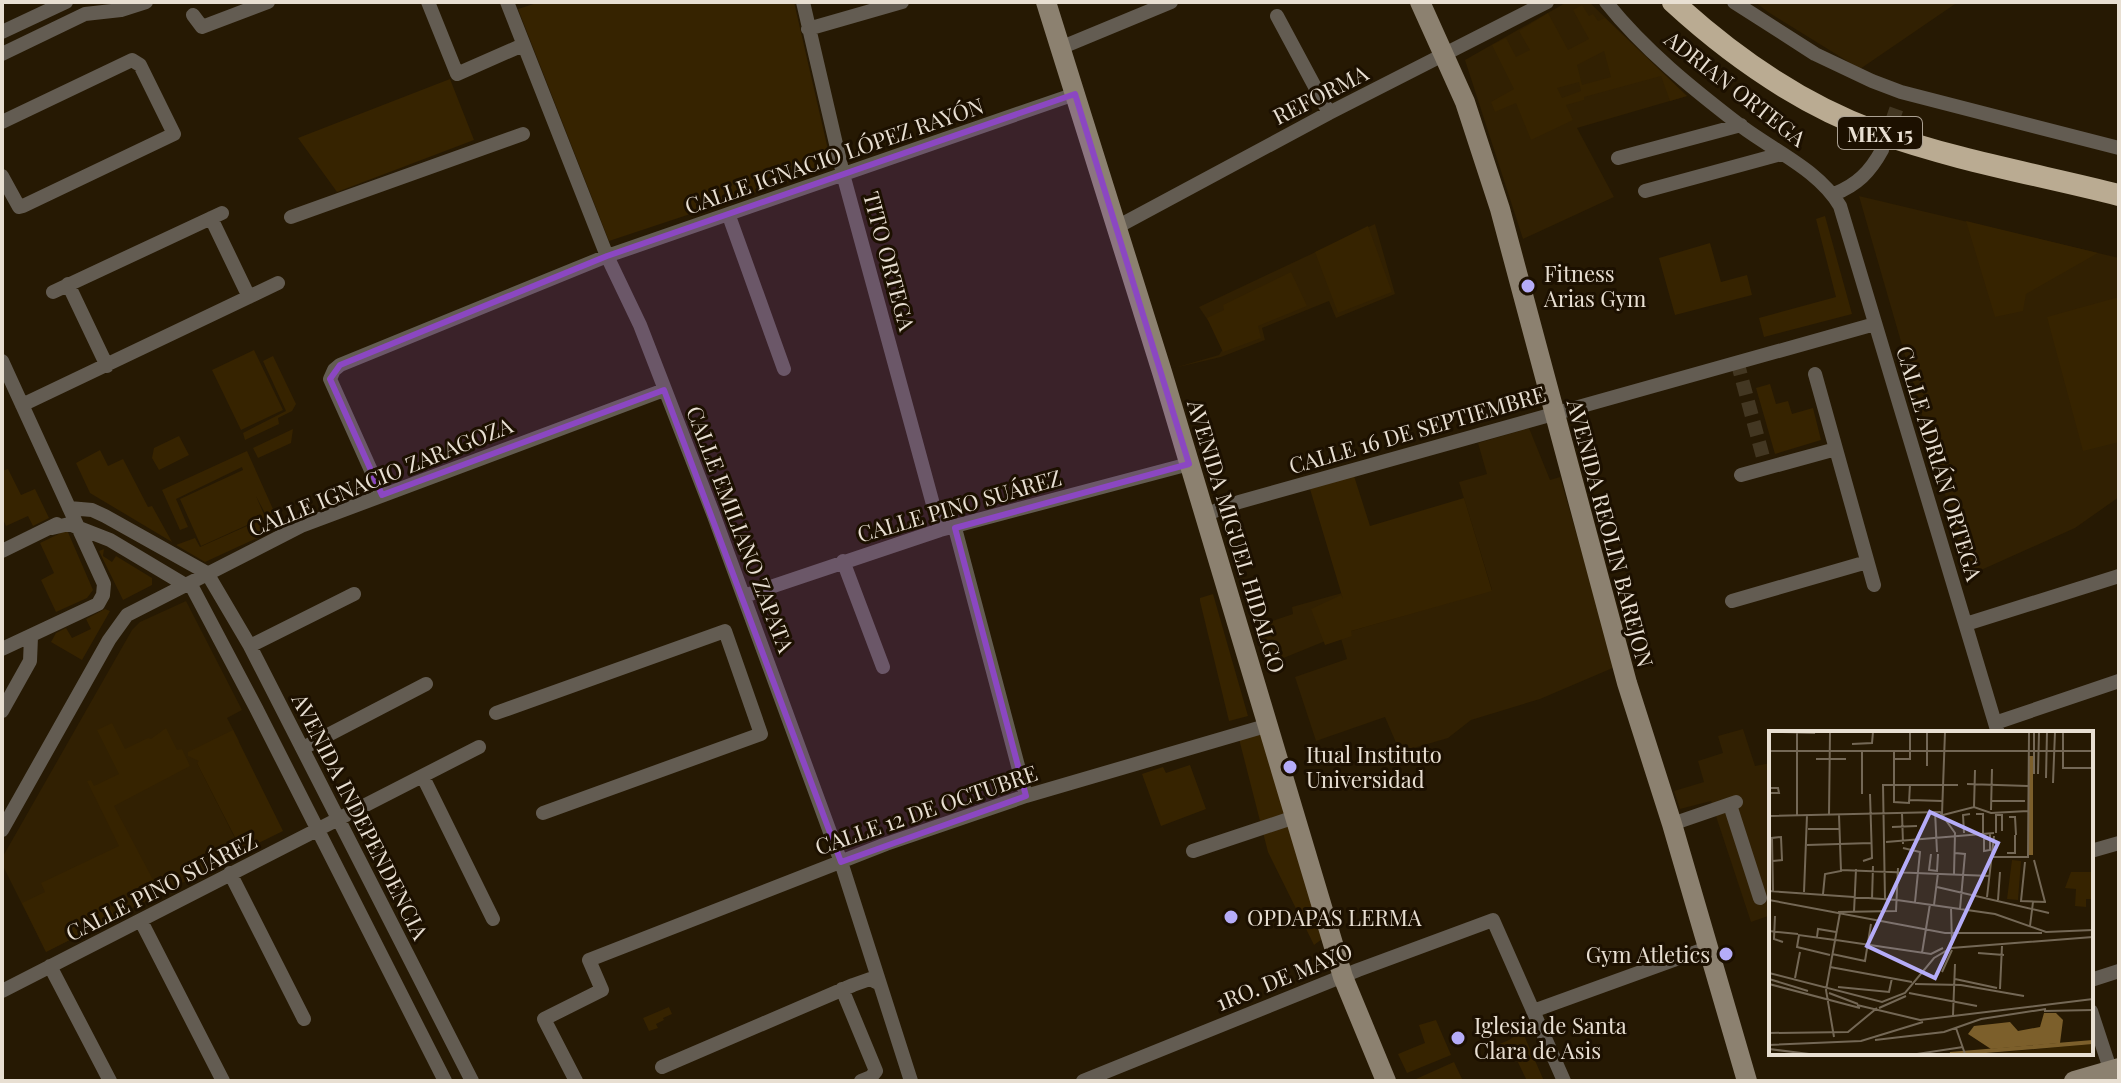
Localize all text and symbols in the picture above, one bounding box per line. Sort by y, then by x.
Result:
street label: ADRIAN ORTEGA [1658,23,1813,153]
street label: REFORMA [1267,57,1373,131]
street label: CALLE IGNACIO LÓPEZ RAYÓN [681,90,987,220]
road number: MEX 15 [1838,117,1922,149]
street label: TITO ORTEGA [857,188,923,334]
place label: Fitness Arias Gym [1543,258,1647,313]
marker: Fitness Arias Gym [1519,277,1537,295]
street label: CALLE ADRIÁN ORTEGA [1890,342,1990,584]
street label: CALLE 16 DE SEPTIEMBRE [1285,378,1549,480]
street label: AVENIDA MIGUEL HIDALGO [1181,395,1293,676]
street label: AVENIDA REOLIN BAREJON [1561,395,1661,670]
street label: CALLE EMILIANO ZAPATA [680,401,802,657]
street label: CALLE IGNACIO ZARAGOZA [243,409,517,543]
street label: CALLE PINO SUÁREZ [853,461,1065,549]
street label: AVENIDA INDEPENDENCIA [285,687,436,944]
inset map [1769,731,2093,1055]
place label: Itual Instituto Universidad [1306,739,1442,794]
street label: CALLE 12 DE OCTUBRE [811,757,1041,861]
marker: Itual Instituto Universidad [1281,758,1299,776]
street label: CALLE PINO SUÁREZ [60,825,262,947]
place label: OPDAPAS LERMA [1247,902,1422,932]
marker: OPDAPAS LERMA [1222,908,1240,926]
street label: 1RO. DE MAYO [1211,935,1357,1017]
place label: Gym Atletics [1586,939,1710,969]
marker: Gym Atletics [1717,945,1735,963]
place label: Iglesia de Santa Clara de Asis [1474,1010,1627,1065]
marker: Iglesia de Santa Clara de Asis [1449,1029,1467,1047]

